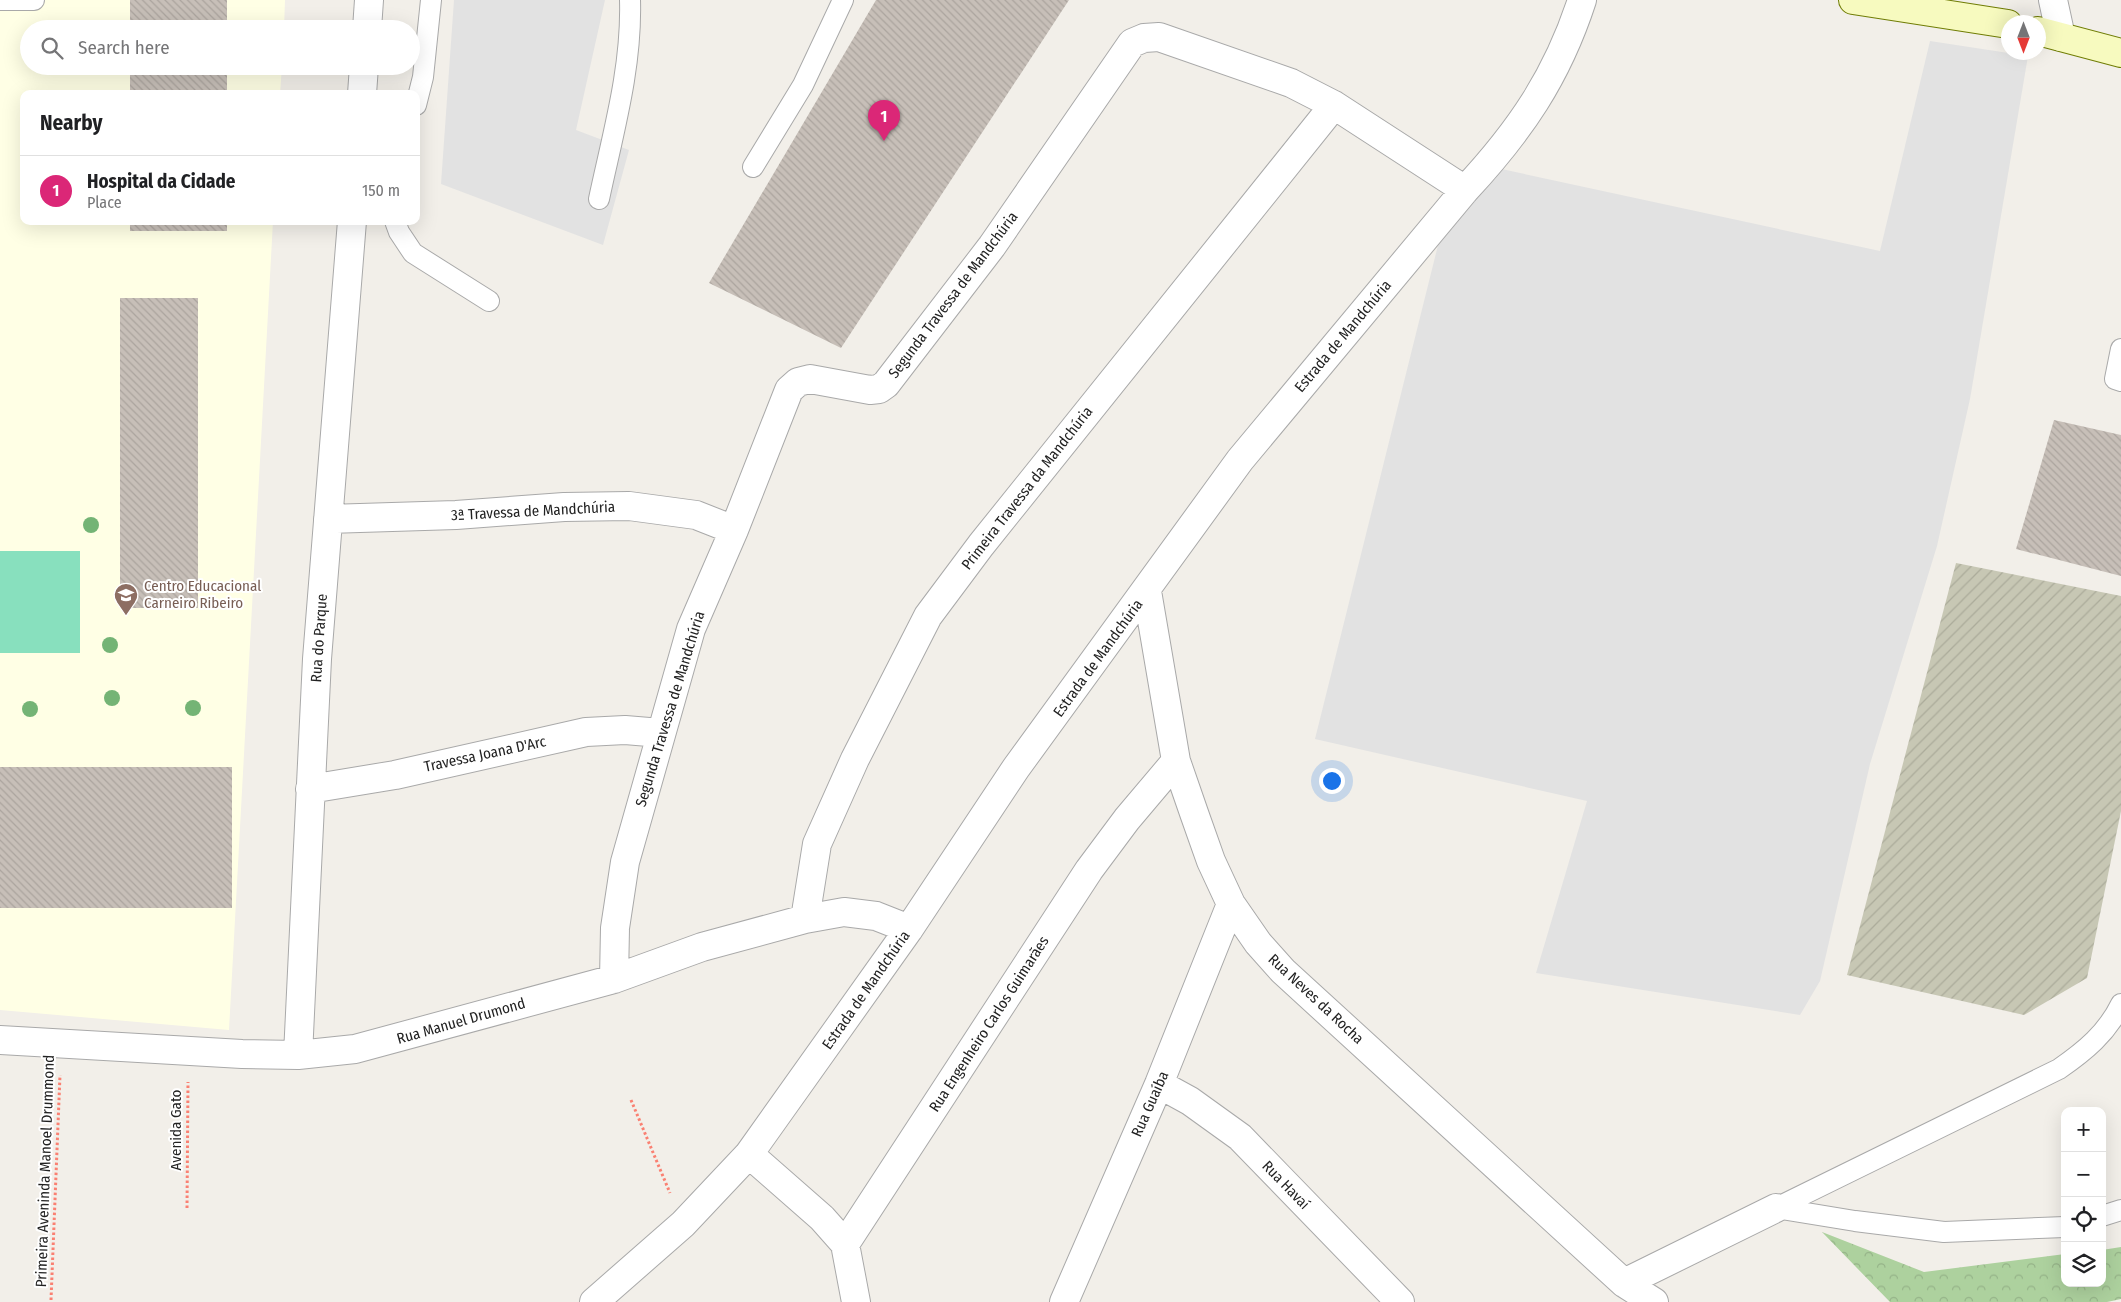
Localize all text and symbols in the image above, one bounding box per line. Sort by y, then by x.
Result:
north arrow [2001,15,2046,60]
search box [20,20,420,75]
icon: search [38,34,66,62]
text: Search here [78,36,170,59]
pin: 1 [868,100,900,141]
text: Nearby [40,110,102,136]
text: Hospital da Cidade [87,170,235,193]
text: 1 [53,181,59,200]
text: 150 m [362,181,400,200]
text: Place [87,193,122,212]
street label: Segunda Travessa de Mandchúria [885,208,1021,382]
street label: Estrada de Mandchúria [1291,276,1395,396]
street label: Primeira Travessa da Mandchúria [958,403,1096,573]
street label: 3ª Travessa de Mandchúria [450,498,616,524]
place label: Centro Educacional Carneiro Ribeiro [144,577,261,612]
school or university icon: Centro Educacional Carneiro Ribeiro [113,582,139,616]
street label: Rua do Parque [307,593,331,683]
street label: Estrada de Mandchúria [1049,596,1147,720]
street label: Segunda Travessa de Mandchúria [632,609,708,809]
street label: Travessa Joana D'Arc [422,732,548,776]
your location [1319,768,1345,794]
street label: Estrada de Mandchúria [818,927,914,1053]
street label: Rua Engenheiro Carlos Guimarães [925,933,1053,1115]
street label: Rua Neves da Rocha [1265,950,1367,1048]
street label: Rua Manuel Drumond [395,994,527,1048]
street label: Primeira Aveninda Manoel Drummond [32,1054,58,1288]
street label: Rua Guaíba [1128,1068,1172,1140]
street label: Avenida Gato [167,1089,185,1171]
map controls [2061,1107,2106,1287]
button: + [2061,1107,2106,1152]
button: − [2061,1152,2106,1197]
street label: Rua Havaí [1258,1157,1314,1213]
button: locate [2061,1197,2106,1242]
button: layers [2061,1242,2106,1287]

